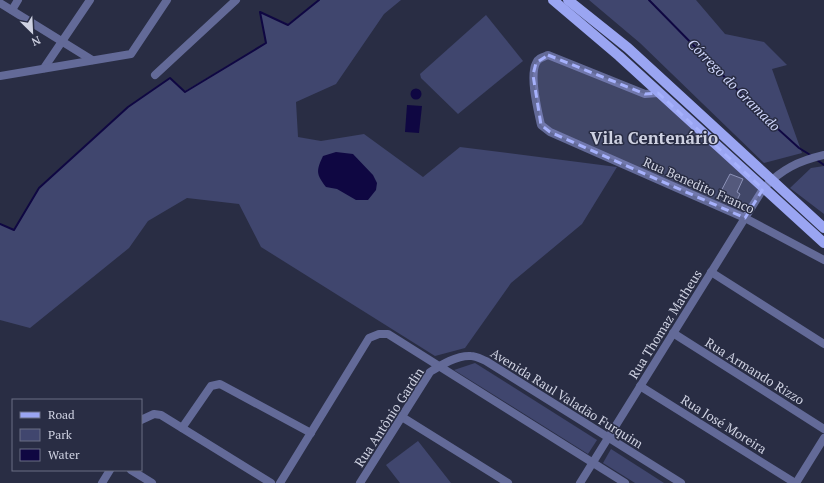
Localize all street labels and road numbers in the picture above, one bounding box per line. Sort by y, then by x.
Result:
street label: Rua Benedito Franco [641,152,757,218]
street label: Rua Thomaz Matheus [624,266,706,382]
street label: Rua Armando Rizzo [702,333,808,409]
street label: Avenida Raul Valadão Furquim [487,344,647,452]
street label: Rua Antônio Gardin [350,364,428,470]
street label: Rua José Moreira [678,390,771,458]

